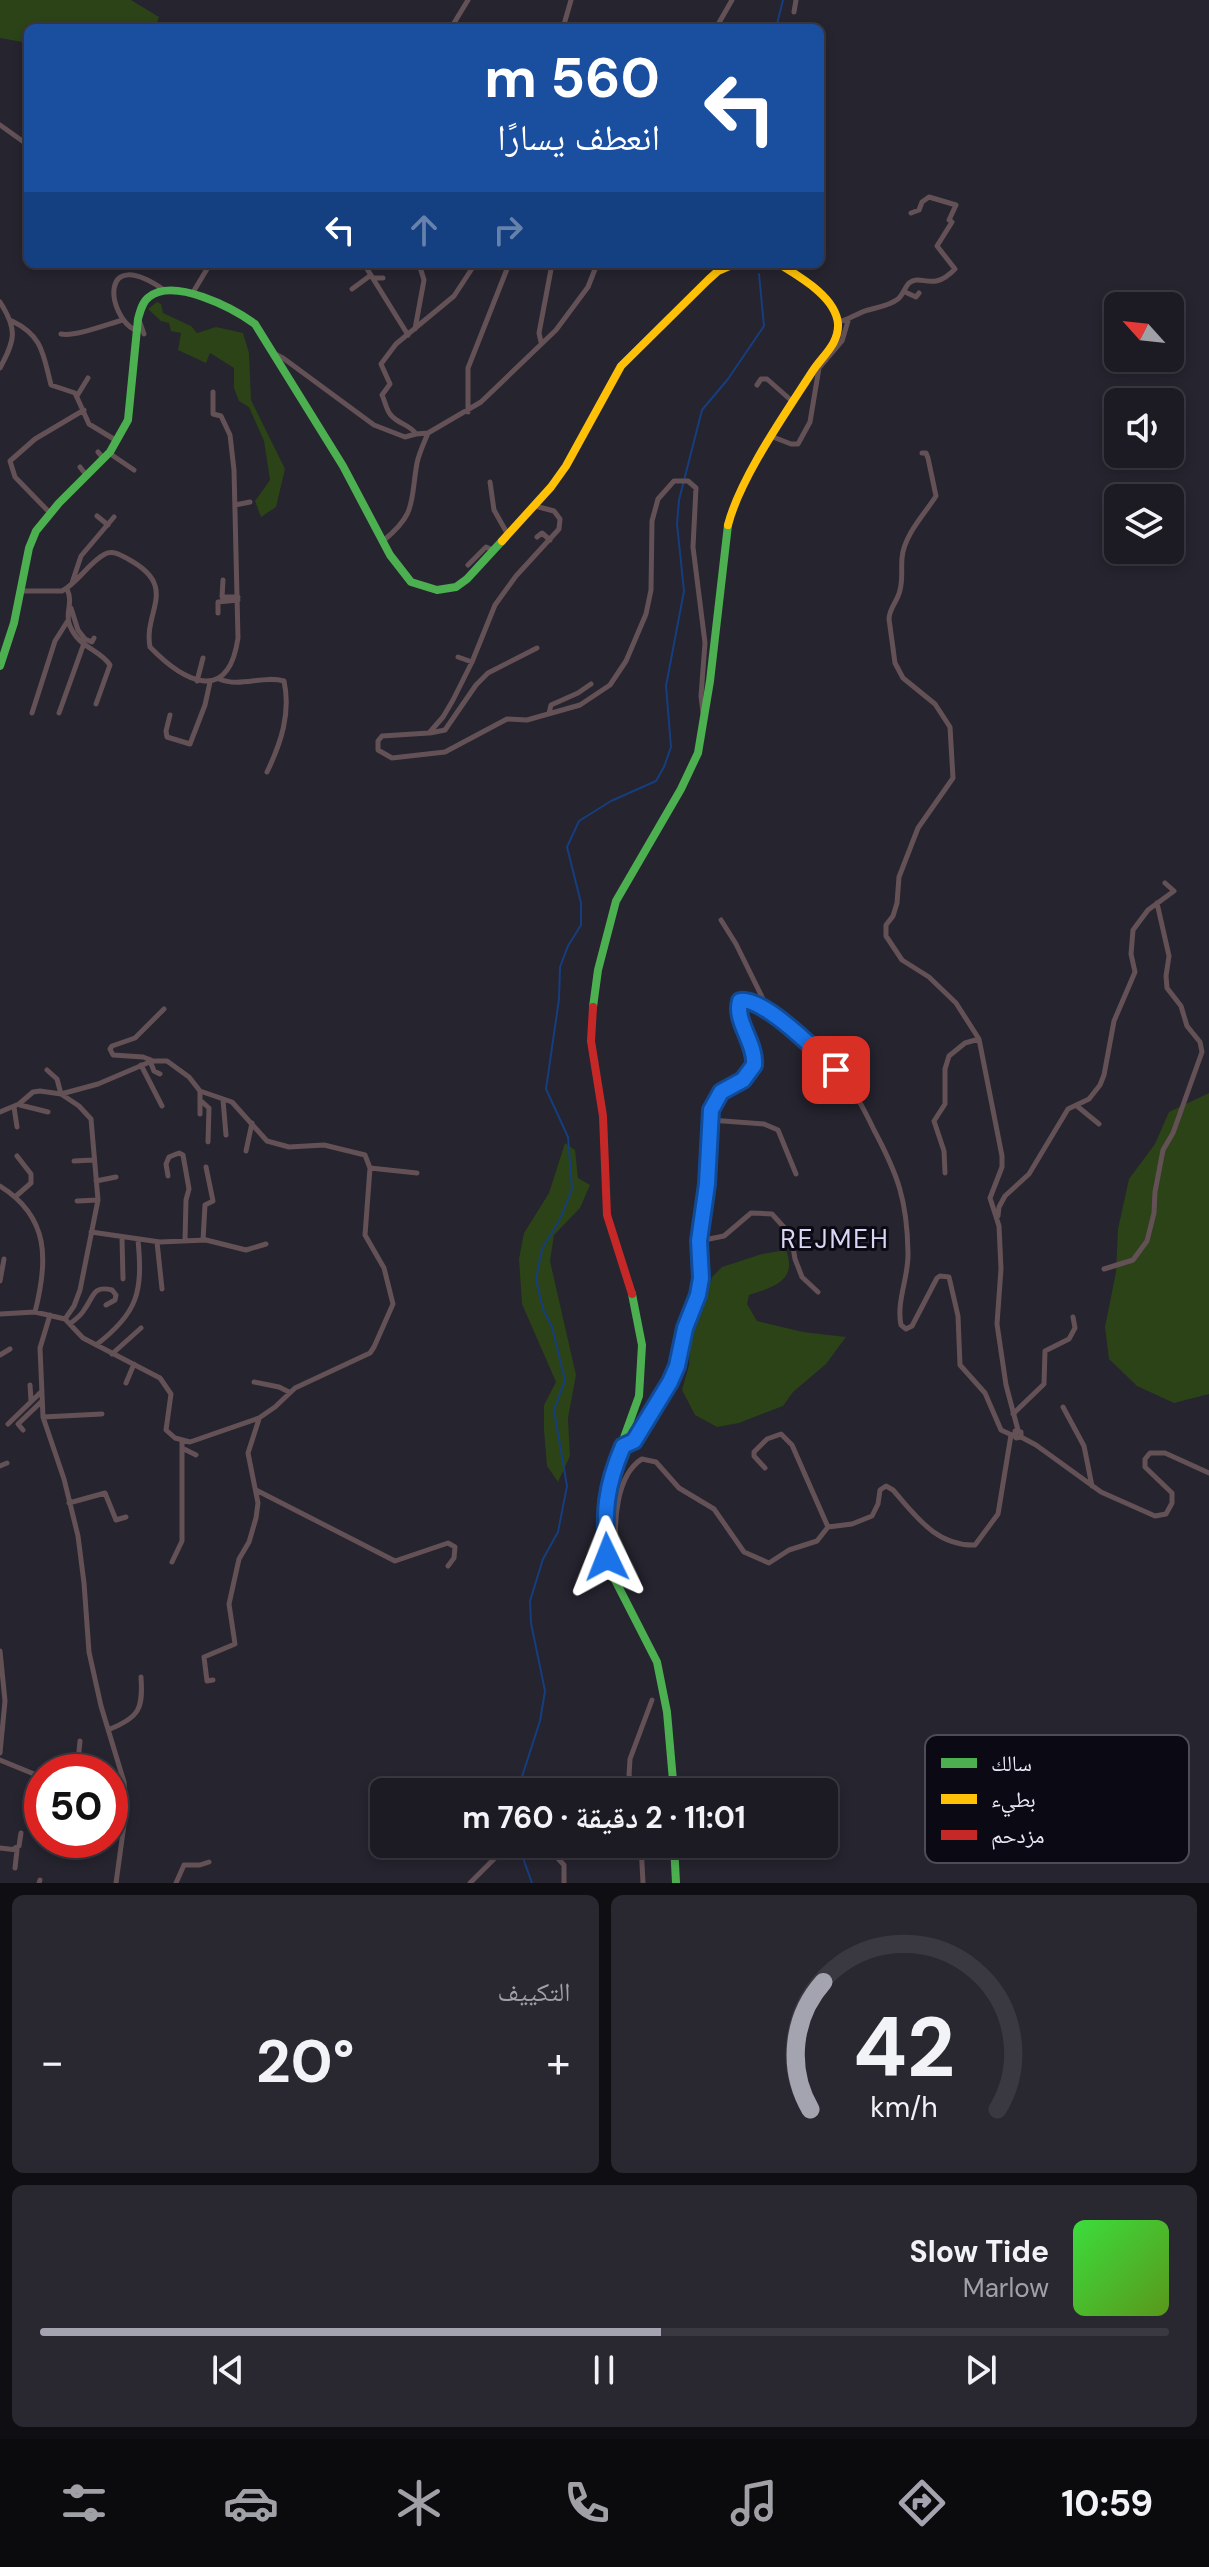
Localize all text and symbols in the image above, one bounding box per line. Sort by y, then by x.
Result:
text: 560 m [484,41,660,114]
icon: left [688,56,792,160]
text: انعطف يسارًا [497,114,660,161]
icon: left [318,208,362,252]
icon: ahead [402,208,446,252]
icon: right [486,208,530,252]
north arrow [1104,292,1184,372]
map controls [1104,292,1184,564]
button: sound [1104,388,1184,468]
button: layers [1104,484,1184,564]
pin [802,1036,870,1104]
icon: arrive [814,1048,858,1092]
district label: REJMEH [780,1222,890,1256]
position arrow [565,1515,649,1599]
legend [925,1735,1189,1863]
text: سالك [991,1749,1032,1778]
speed limit sign: 50 [24,1754,128,1858]
text: بطيء [991,1785,1036,1817]
text: 11:01 · 2 دقيقة · 760 m [462,1798,746,1837]
text: مزدحم [991,1821,1045,1850]
text: التكييف [498,1975,571,2009]
text: 42 [853,1993,955,2102]
text: 20° [256,2022,354,2101]
text: − [40,2033,64,2091]
text: + [546,2033,571,2091]
text: km/h [870,2089,938,2126]
text: Slow Tide [910,2232,1049,2271]
text: Marlow [963,2271,1049,2305]
icon: previous [206,2348,250,2392]
icon: pause [582,2348,626,2392]
icon: next [959,2348,1003,2392]
icon: filters [56,2475,112,2531]
icon: car [223,2475,279,2531]
icon: climate [391,2475,447,2531]
icon: phone [559,2475,615,2531]
icon: music [726,2475,782,2531]
icon: directions [894,2475,950,2531]
text: 10:59 [1061,2480,1153,2527]

